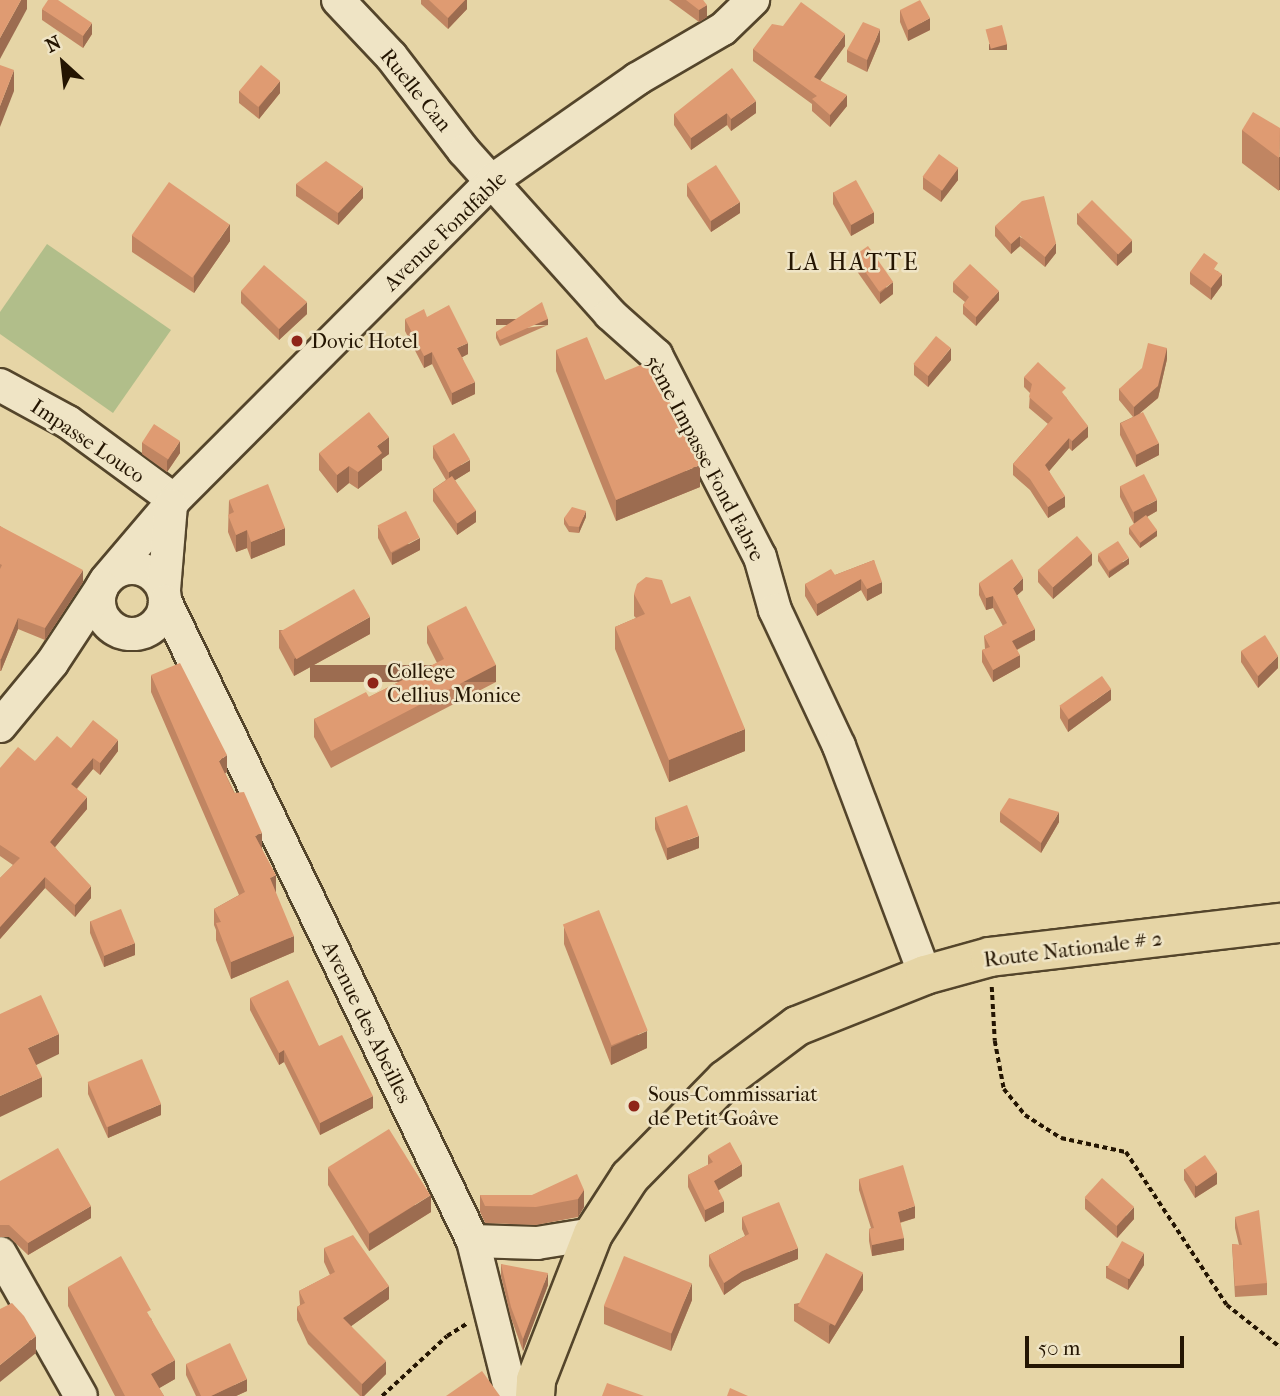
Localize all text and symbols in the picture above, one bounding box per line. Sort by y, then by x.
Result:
north arrow [28,28,98,98]
text: N [42,31,65,57]
street label: Ruelle Can [375,43,457,137]
street label: Avenue Fondfable [378,166,512,296]
district label: LA HATTE [787,249,919,277]
place label: Dovic Hotel [311,328,418,354]
marker: Dovic Hotel [289,333,305,349]
street label: 5ème Impasse Fond Fabre [640,351,770,565]
street label: Impasse Louco [26,394,150,488]
place label: College Cellius Monice [387,658,521,708]
marker: College Cellius Monice [365,675,381,691]
street label: Route Nationale # 2 [982,926,1164,972]
street label: Avenue des Abeilles [317,937,417,1107]
place label: Sous-Commissariat de Petit-Goâve [648,1081,818,1131]
marker: Sous-Commissariat de Petit-Goâve [626,1098,642,1114]
scale bar [1028,1322,1187,1366]
text: 50 m [1038,1336,1081,1360]

